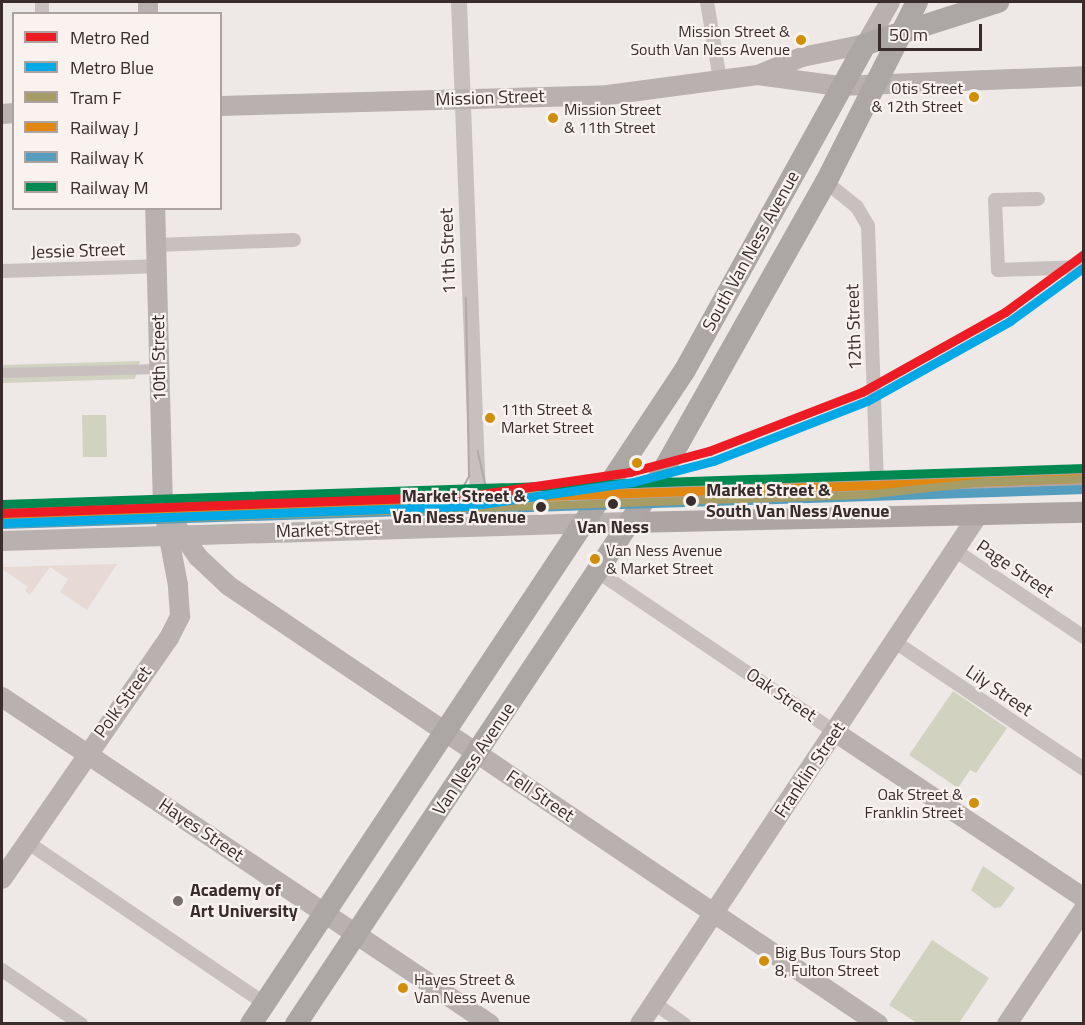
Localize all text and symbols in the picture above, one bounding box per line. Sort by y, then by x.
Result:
legend [12,12,222,210]
scale bar [881,12,984,50]
place label: Mission Street & South Van Ness Avenue [630,21,790,59]
text: 50 m [889,21,928,48]
text: Metro Red [70,24,149,51]
marker: Mission Street & South Van Ness Avenue [795,34,807,46]
text: Metro Blue [70,54,154,81]
place label: Otis Street & 12th Street [872,78,963,116]
text: Tram F [70,84,122,111]
street label: Mission Street [435,85,545,111]
marker: Otis Street & 12th Street [968,91,980,103]
place label: Mission Street & 11th Street [564,99,661,137]
marker: Mission Street & 11th Street [547,112,559,124]
text: Railway J [70,114,139,141]
text: Railway K [70,144,144,171]
street label: South Van Ness Avenue [698,167,804,335]
text: Railway M [70,174,149,201]
street label: 11th Street [436,207,460,295]
street label: Jessie Street [30,239,126,263]
street label: 12th Street [842,283,866,371]
street label: 10th Street [147,315,171,401]
place label: 11th Street & Market Street [501,399,594,437]
marker: 11th Street & Market Street [484,412,496,424]
unlabelled marker [631,457,643,469]
place label: Market Street & South Van Ness Avenue [706,480,890,522]
place label: Market Street & Van Ness Avenue [392,486,526,528]
marker: Market Street & South Van Ness Avenue [681,491,701,511]
marker: Van Ness [603,494,623,514]
marker: Market Street & Van Ness Avenue [531,497,551,517]
place label: Van Ness [577,516,649,538]
street label: Market Street [275,517,381,543]
street label: Page Street [972,535,1058,603]
place label: Van Ness Avenue & Market Street [606,540,722,578]
marker: Van Ness Avenue & Market Street [589,553,601,565]
street label: Lily Street [962,661,1036,721]
street label: Polk Street [90,662,156,742]
street label: Oak Street [742,664,820,726]
street label: Van Ness Avenue [428,699,520,819]
street label: Franklin Street [770,718,850,822]
street label: Fell Street [502,766,578,826]
place label: Oak Street & Franklin Street [865,784,963,822]
street label: Hayes Street [155,794,247,866]
marker: Oak Street & Franklin Street [968,797,980,809]
place label: Academy of Art University [190,880,298,922]
marker: Academy of Art University [171,894,185,908]
place label: Big Bus Tours Stop 8, Fulton Street [775,942,901,980]
marker: Big Bus Tours Stop 8, Fulton Street [758,955,770,967]
place label: Hayes Street & Van Ness Avenue [414,969,530,1007]
marker: Hayes Street & Van Ness Avenue [397,982,409,994]

